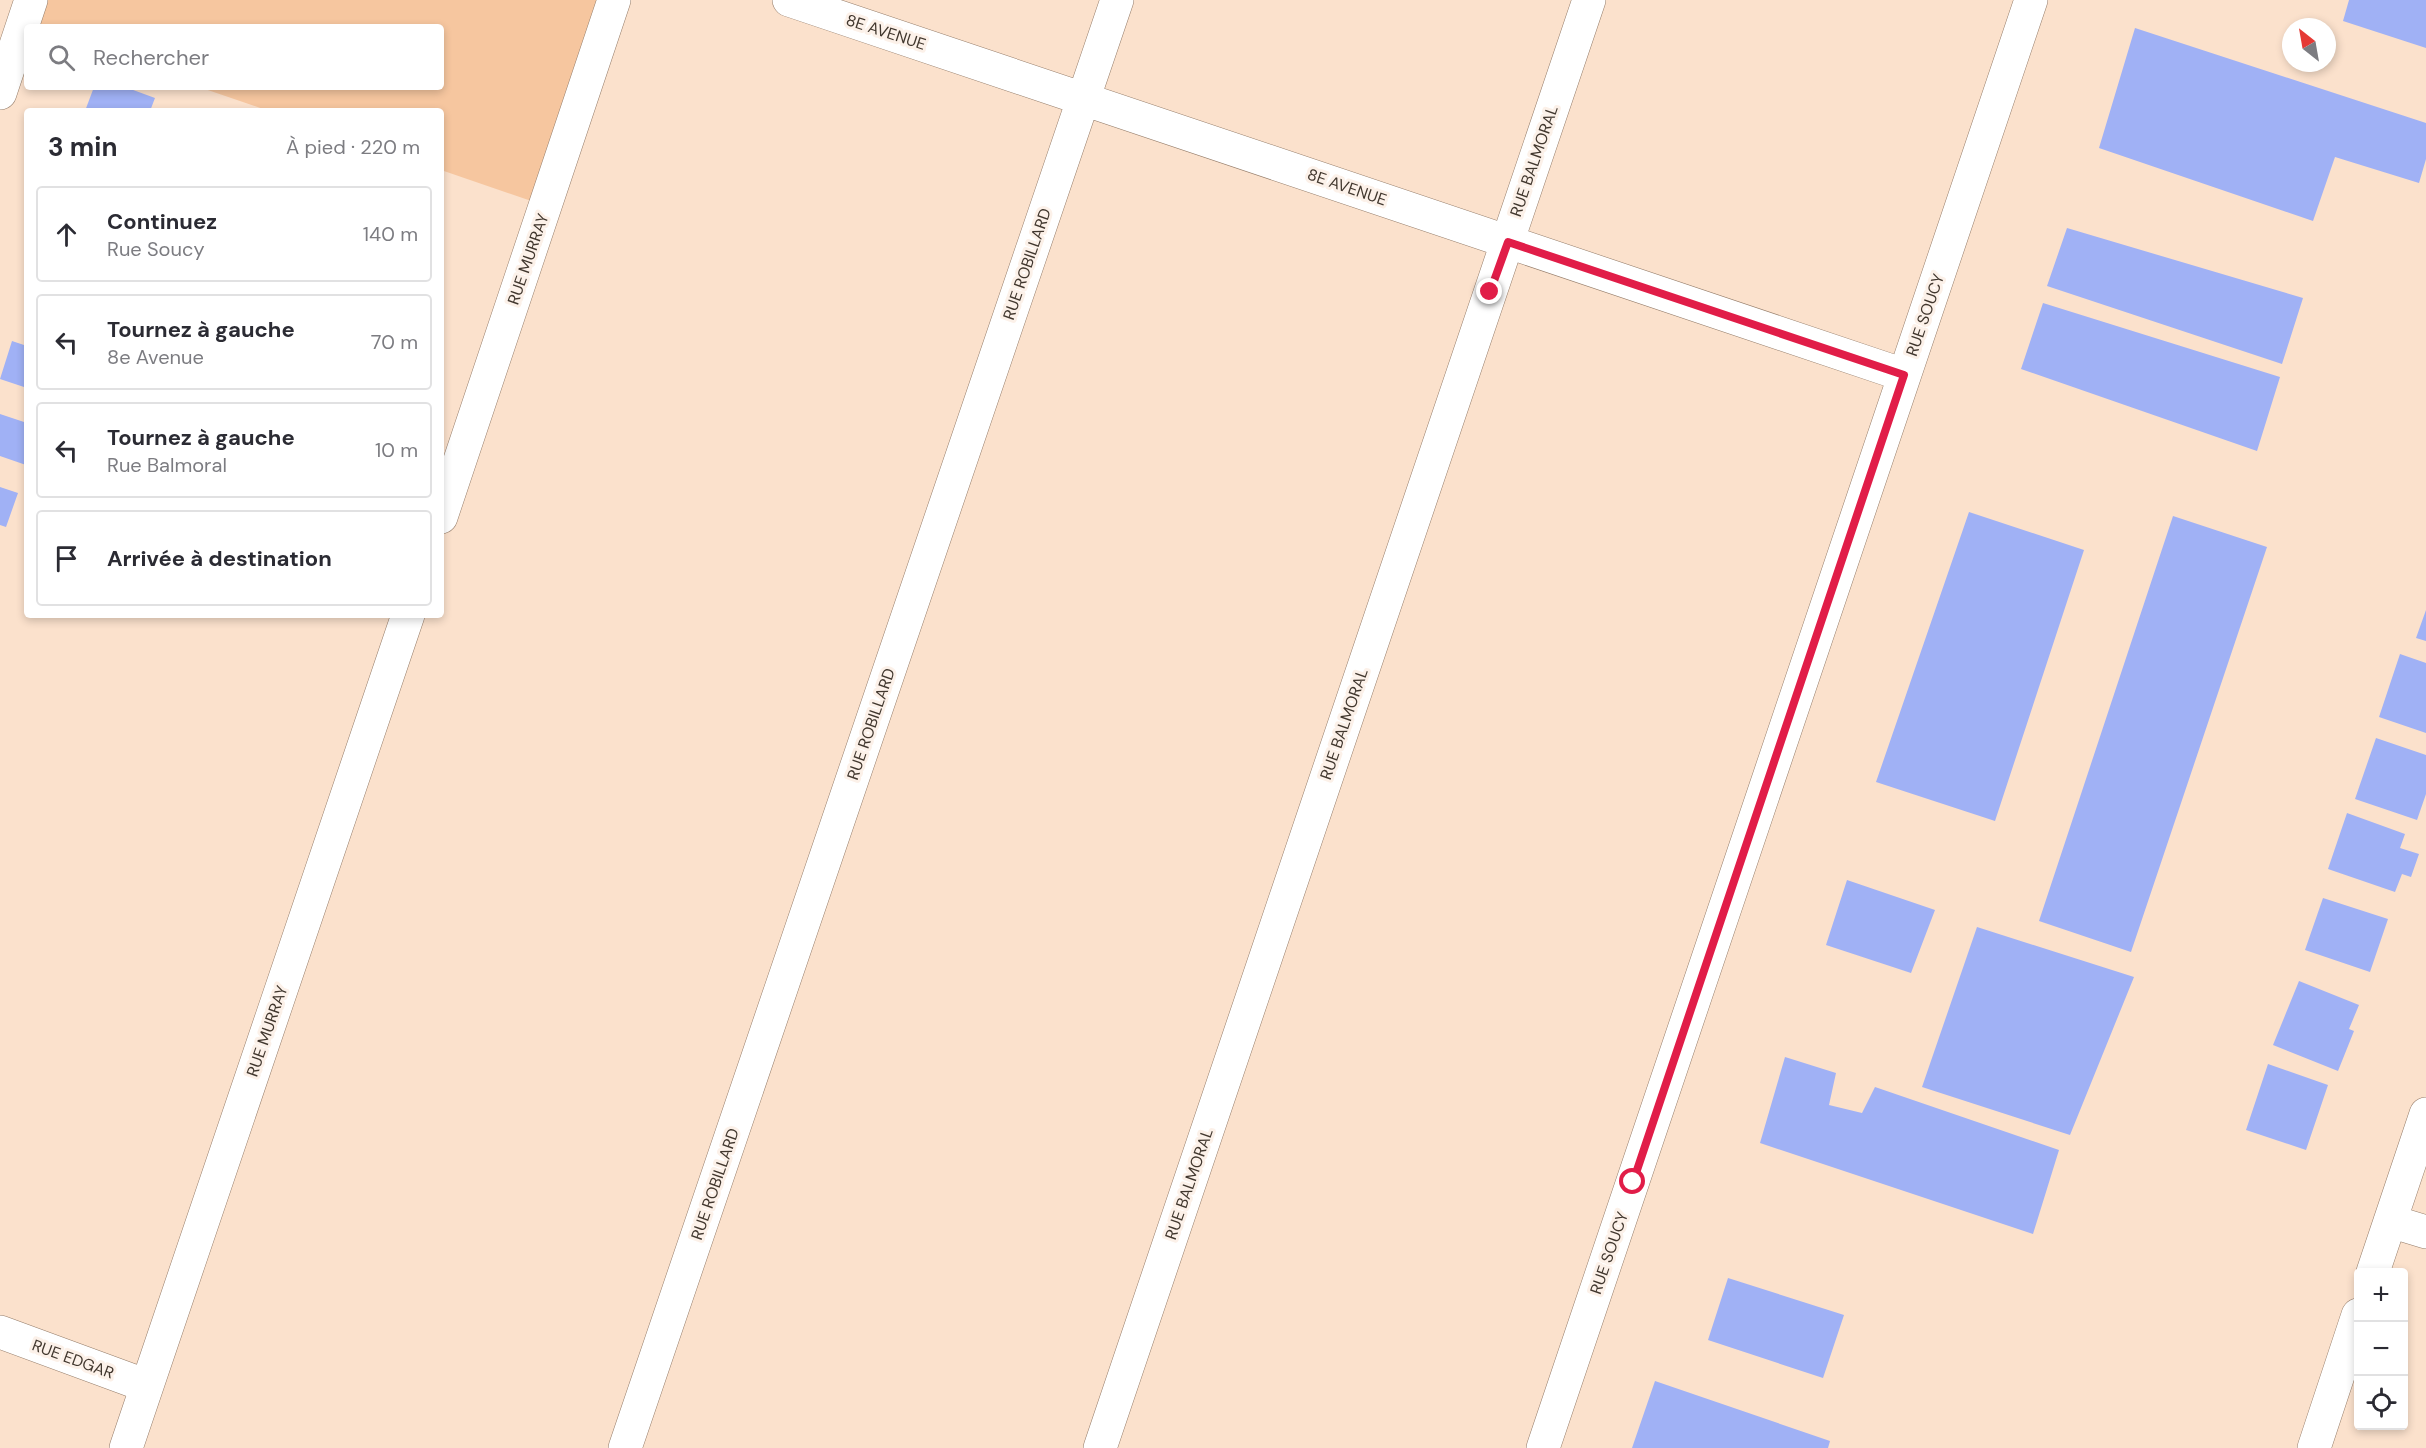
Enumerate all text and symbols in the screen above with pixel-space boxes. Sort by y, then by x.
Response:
street label: 8E AVENUE [844,9,928,55]
north arrow [2282,18,2336,72]
search box [24,24,444,90]
icon: search [45,41,78,74]
text: Rechercher [93,43,209,72]
street label: RUE BALMORAL [1505,103,1563,219]
text: 3 min [48,130,117,164]
text: À pied · 220 m [286,134,420,160]
street label: 8E AVENUE [1305,164,1389,210]
street label: RUE ROBILLARD [998,205,1056,323]
text: Continuez [107,207,217,236]
street label: RUE MURRAY [503,211,553,307]
icon: ahead [50,218,83,251]
text: 140 m [363,221,418,247]
text: Rue Soucy [107,236,205,262]
street label: RUE SOUCY [1901,271,1949,359]
route end [1476,278,1502,304]
text: Tournez à gauche [107,315,295,344]
icon: left [50,326,83,359]
text: 70 m [371,329,418,355]
text: 8e Avenue [107,344,204,370]
text: Tournez à gauche [107,423,295,452]
icon: left [50,434,83,467]
text: 10 m [375,437,418,463]
text: Rue Balmoral [107,452,227,478]
icon: arrive [50,542,83,575]
text: Arrivée à destination [107,544,332,573]
street label: RUE ROBILLARD [842,665,900,783]
street label: RUE BALMORAL [1315,666,1373,782]
street label: RUE MURRAY [242,983,292,1079]
street label: RUE ROBILLARD [686,1125,744,1243]
street label: RUE BALMORAL [1160,1126,1218,1242]
route start [1619,1168,1645,1194]
street label: RUE SOUCY [1585,1209,1633,1297]
map controls [2354,1268,2408,1430]
button: + [2354,1268,2408,1322]
button: − [2354,1322,2408,1376]
street label: RUE EDGAR [29,1334,117,1384]
button: locate [2354,1376,2408,1430]

